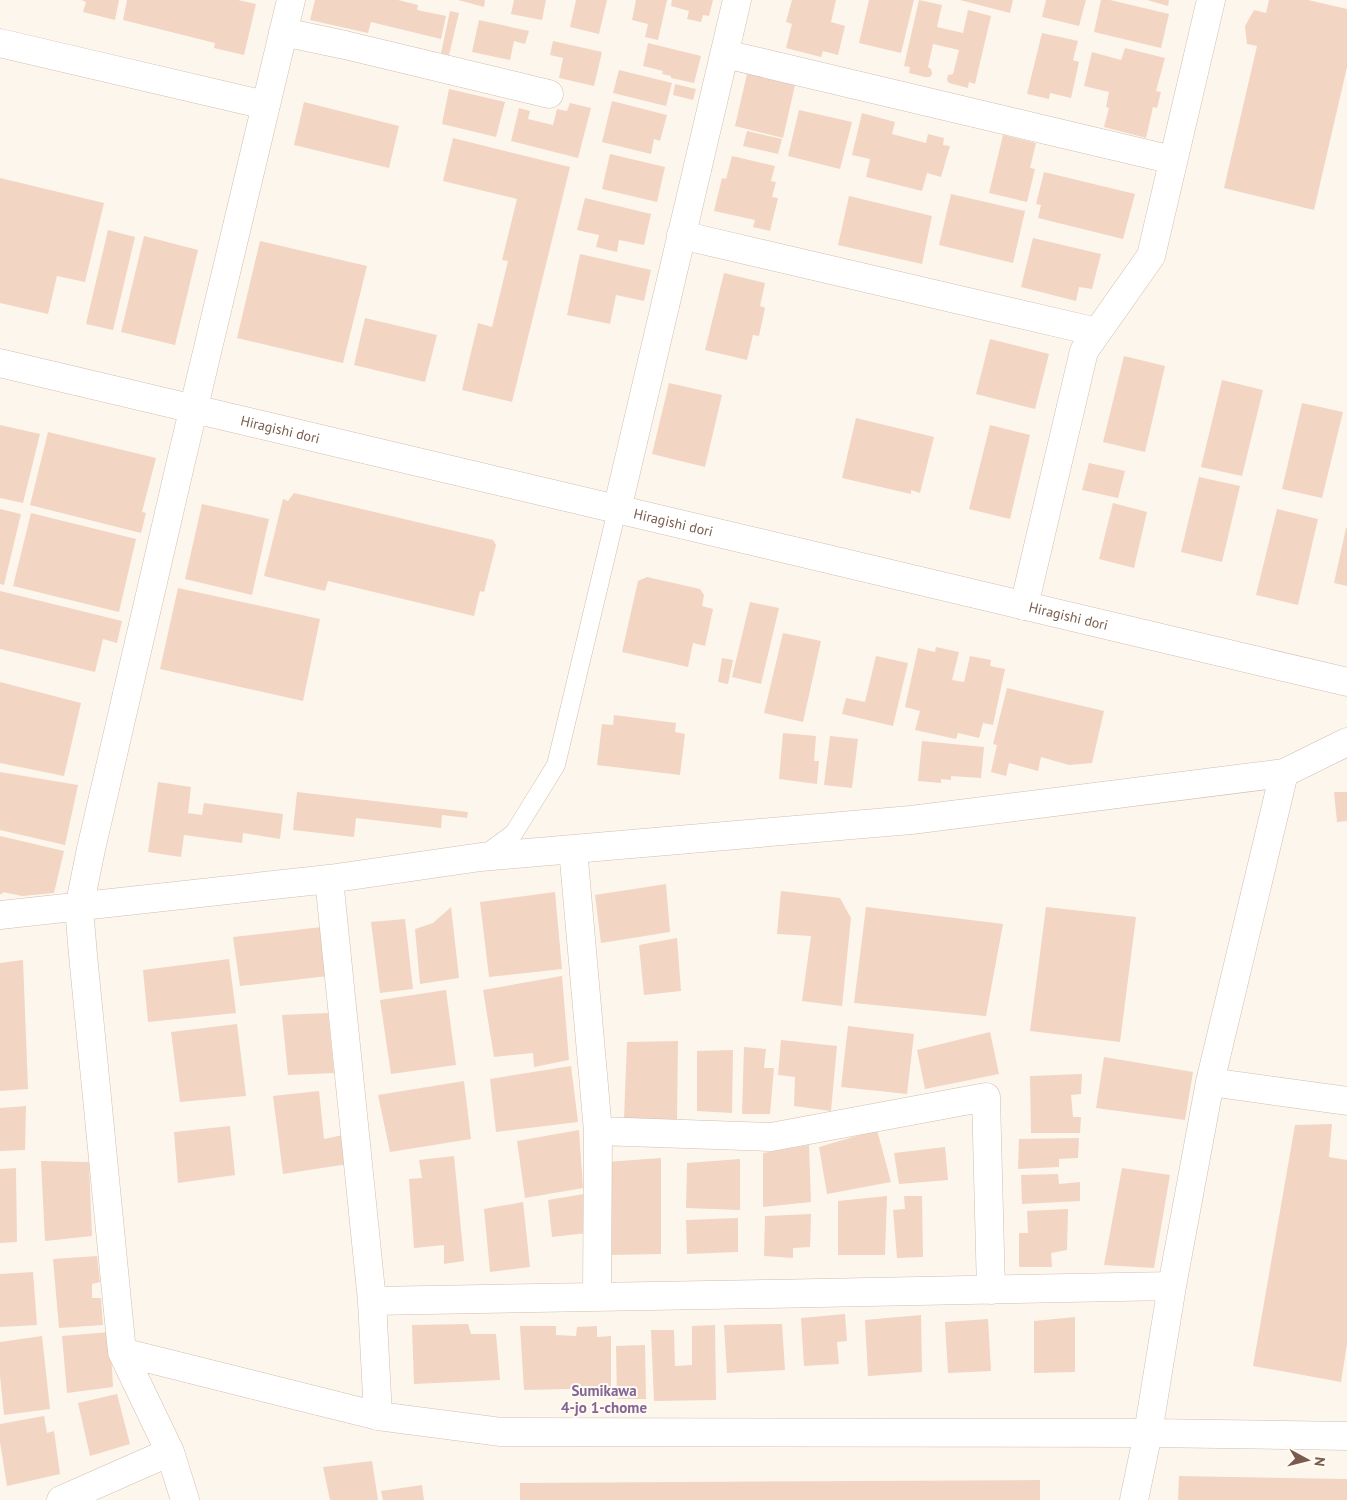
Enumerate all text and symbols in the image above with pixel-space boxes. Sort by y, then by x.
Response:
street label: Hiragishi dori [239,411,322,447]
street label: Hiragishi dori [632,504,715,541]
street label: Hiragishi dori [1027,598,1110,634]
district label: Sumikawa 4-jo 1-chome [561,1381,647,1417]
north arrow [1282,1435,1332,1485]
text: N [1310,1456,1329,1467]

